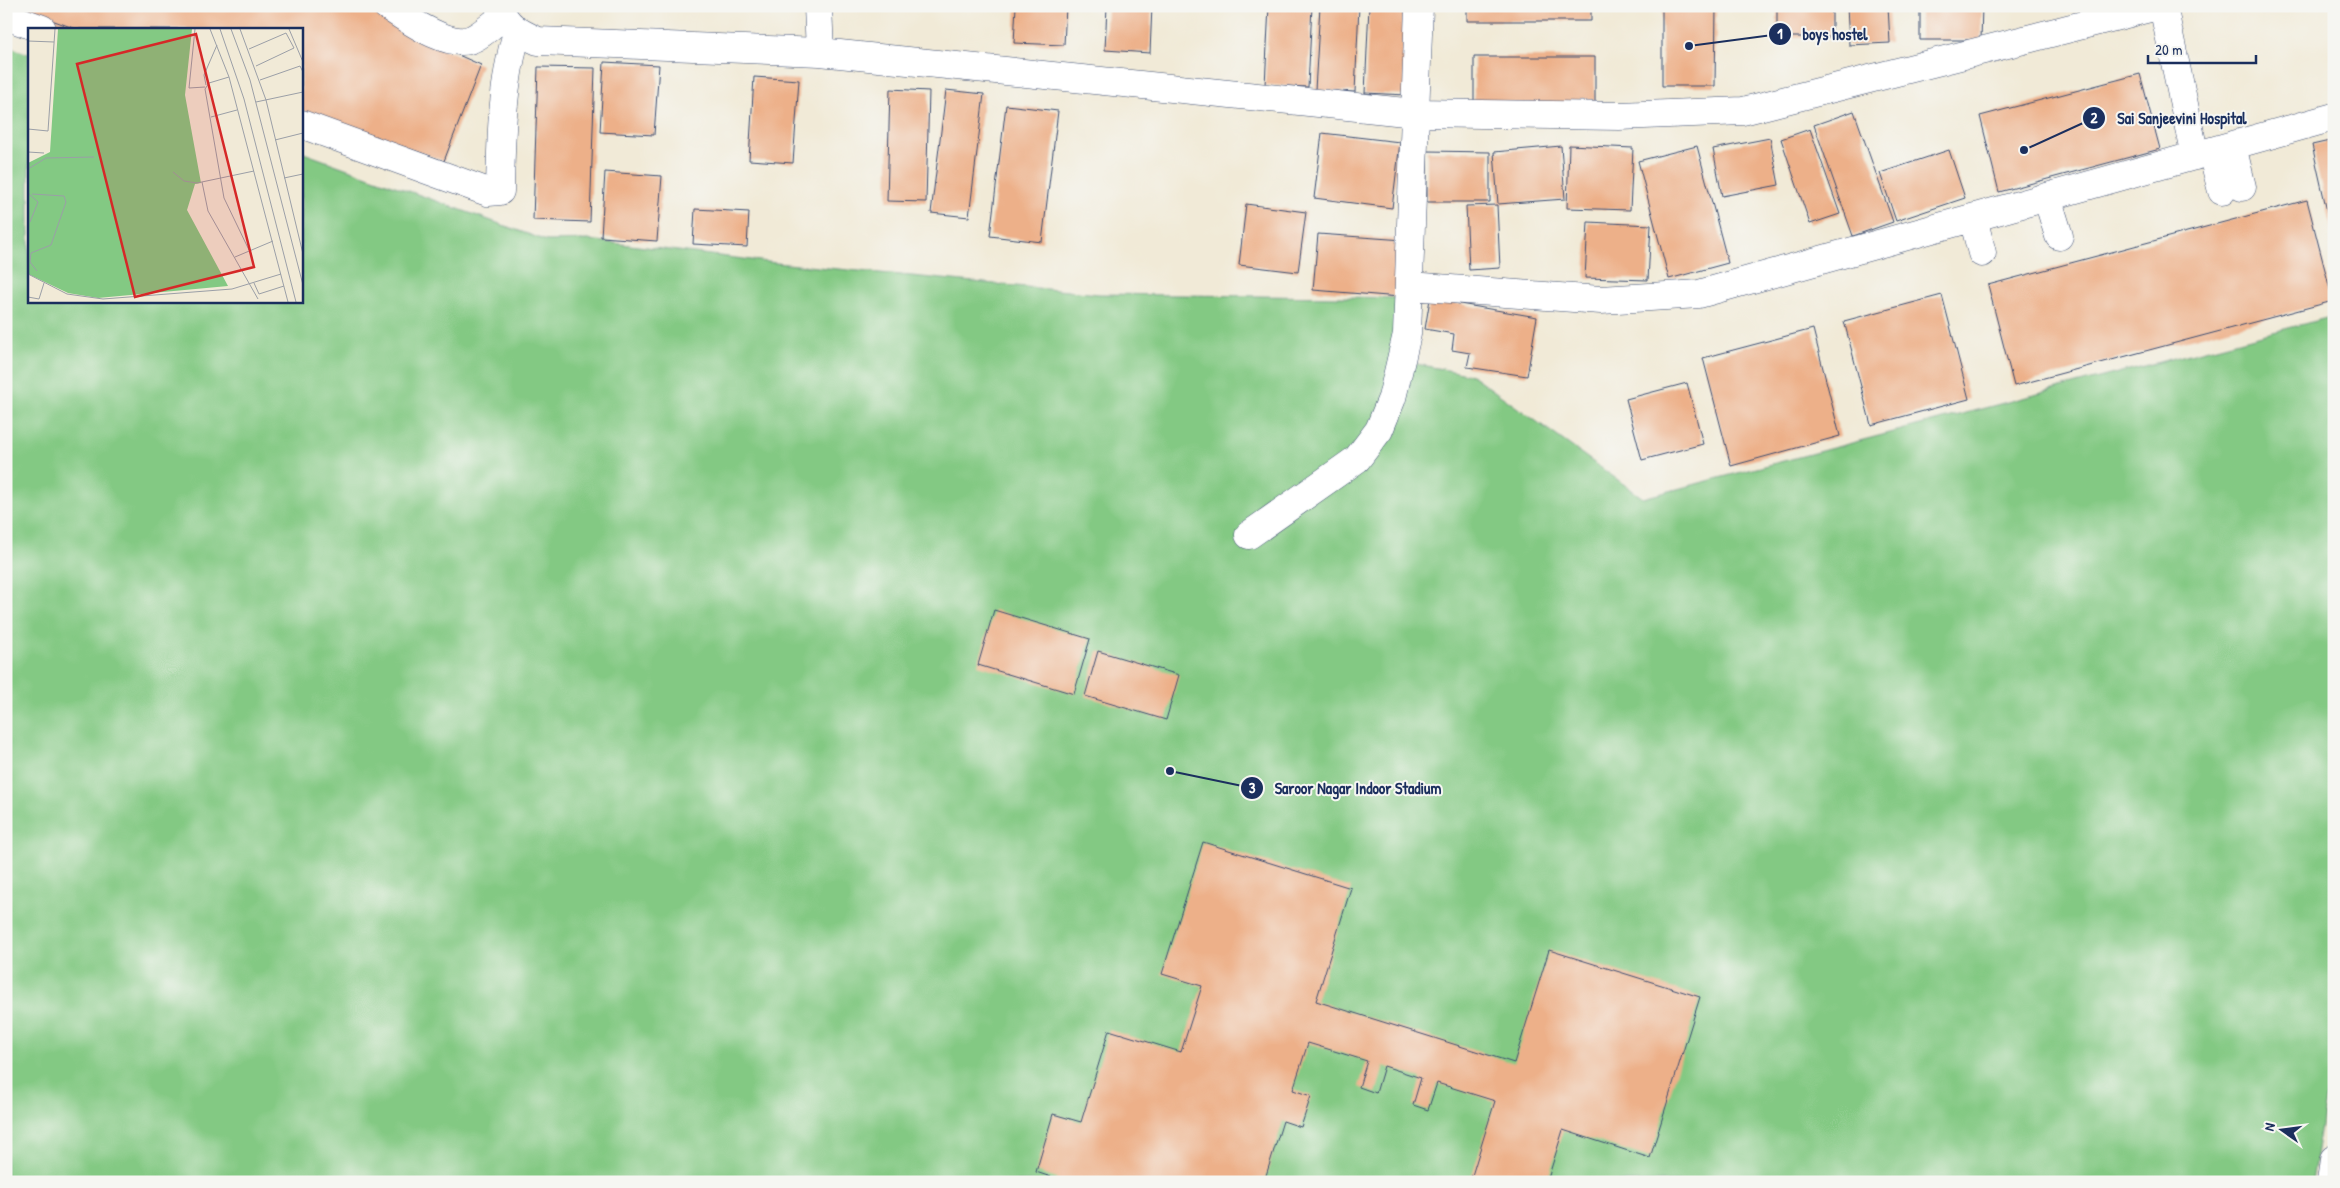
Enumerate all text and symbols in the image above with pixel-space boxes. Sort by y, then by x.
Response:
callout: boys hostel [1767,19,1878,50]
text: 1 [1777,23,1783,44]
text: boys hostel [1802,23,1868,46]
inset map [28,28,302,302]
scale bar [2148,32,2255,64]
text: 20 m [2155,39,2182,60]
callout: Sai Sanjeevini Hospital [2082,103,2256,134]
text: 2 [2090,107,2098,128]
text: Sai Sanjeevini Hospital [2117,107,2247,130]
callout: Saroor Nagar Indoor Stadium [1240,773,1452,804]
text: 3 [1249,777,1256,798]
text: Saroor Nagar Indoor Stadium [1275,777,1441,800]
north arrow [2258,1106,2308,1156]
text: N [2259,1120,2279,1133]

